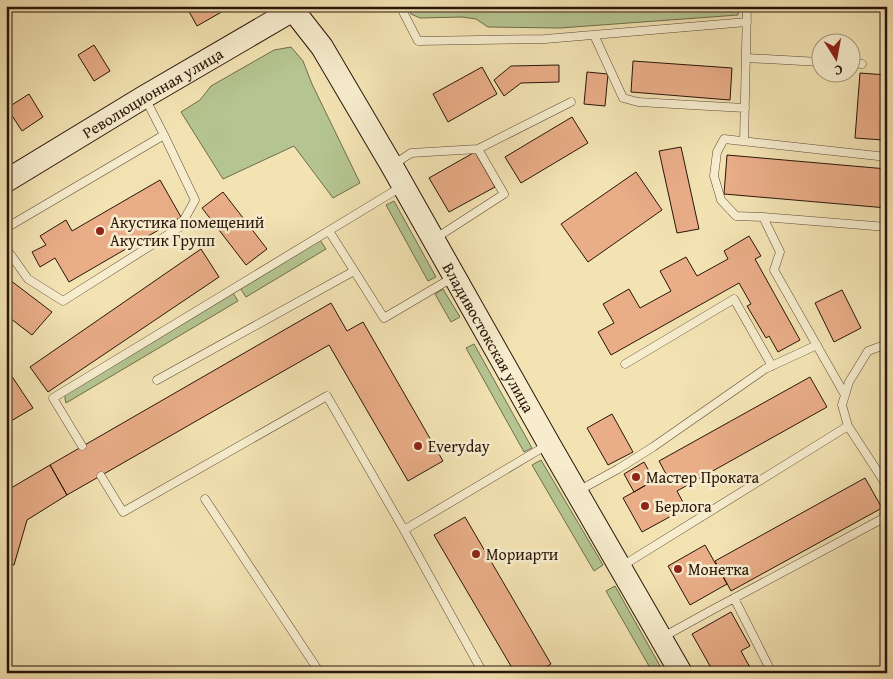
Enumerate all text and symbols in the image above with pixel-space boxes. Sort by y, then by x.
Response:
north arrow [810,32,860,82]
street label: Революционная улица [77,41,228,144]
text: С [833,60,844,81]
place label: Акустика помещений Акустик Групп [110,210,265,252]
marker: Акустика помещений Акустик Групп [94,225,106,237]
street label: Владивостокская улица [437,258,541,417]
place label: Everyday [428,434,490,458]
marker: Everyday [412,440,424,452]
place label: Мастер Проката [646,465,759,489]
marker: Мастер Проката [630,471,642,483]
place label: Берлога [655,494,712,518]
marker: Берлога [639,500,651,512]
place label: Мориарти [486,542,559,566]
marker: Мориарти [470,548,482,560]
place label: Монетка [688,557,750,581]
marker: Монетка [672,563,684,575]

